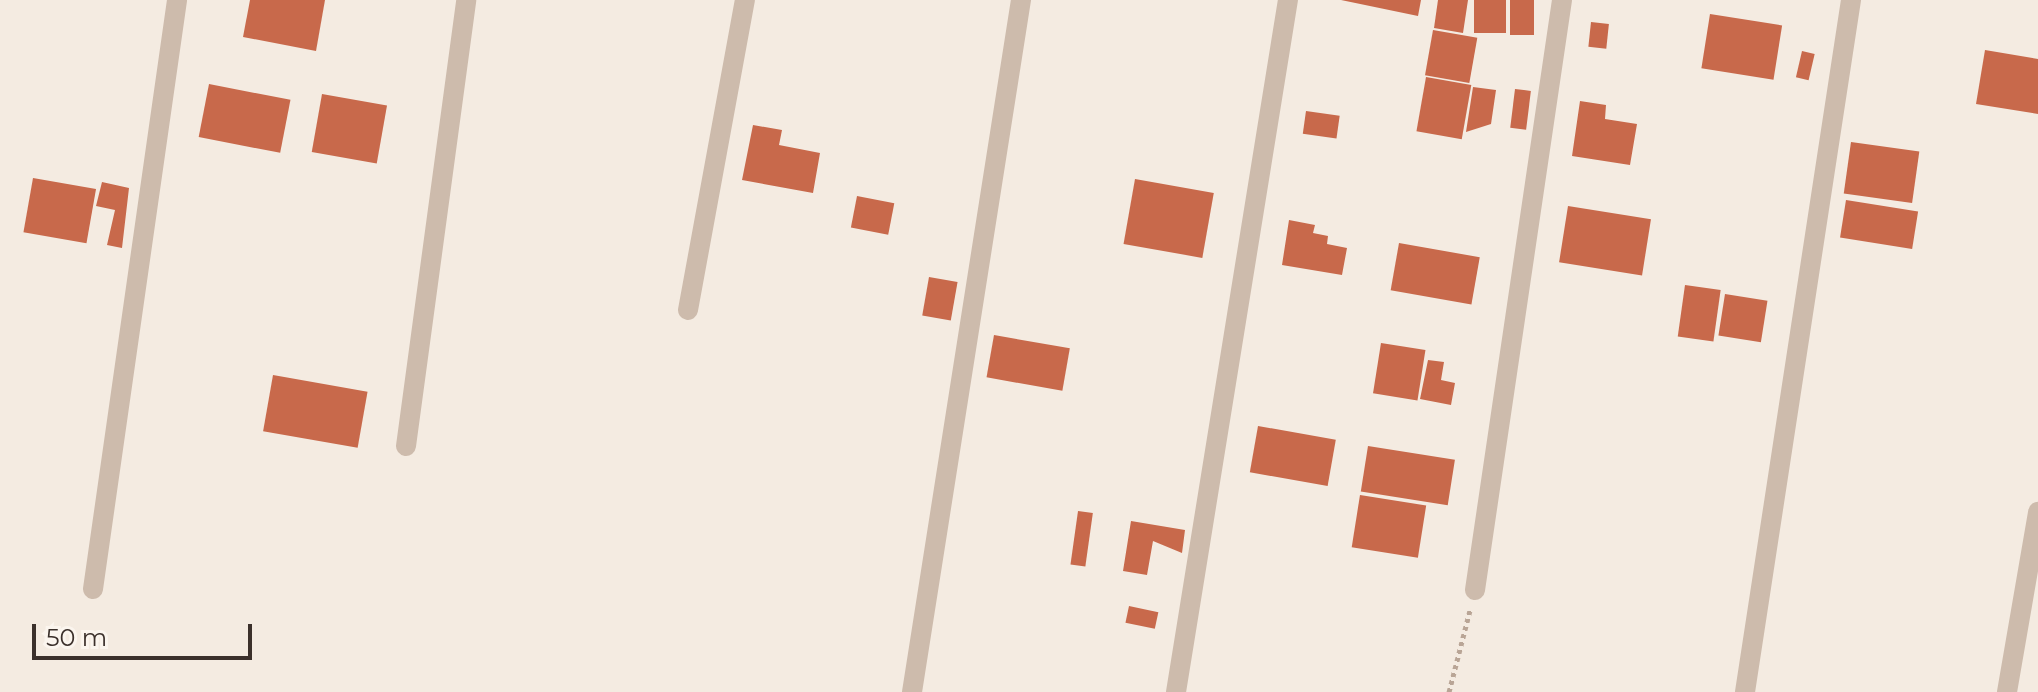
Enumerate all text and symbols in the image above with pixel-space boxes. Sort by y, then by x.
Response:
scale bar [36,608,256,658]
text: 50 m [46,623,107,652]

